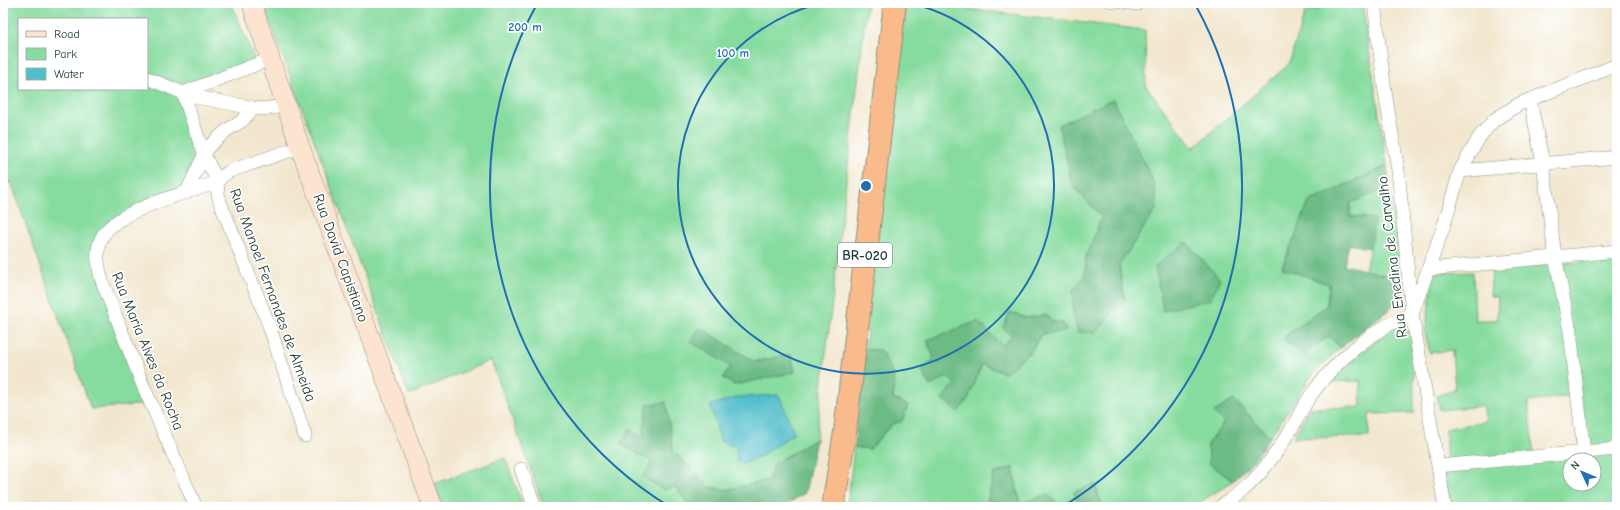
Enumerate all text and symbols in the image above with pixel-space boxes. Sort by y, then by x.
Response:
legend [18,18,148,90]
text: 200 m [508,20,542,34]
text: Road [54,27,80,41]
text: 100 m [717,46,749,60]
text: Park [54,47,77,61]
text: Water [54,67,84,81]
street label: Rua Enedina de Carvalho [1373,175,1411,339]
centre of rings [859,179,873,193]
street label: Rua Manoel Fernandes de Almeida [226,186,320,404]
street label: Rua David Capistiano [309,191,373,325]
road number: BR-020 [838,243,892,267]
street label: Rua Maria Alves da Rocha [108,269,188,433]
north arrow [1562,452,1602,492]
text: N [1568,458,1582,473]

